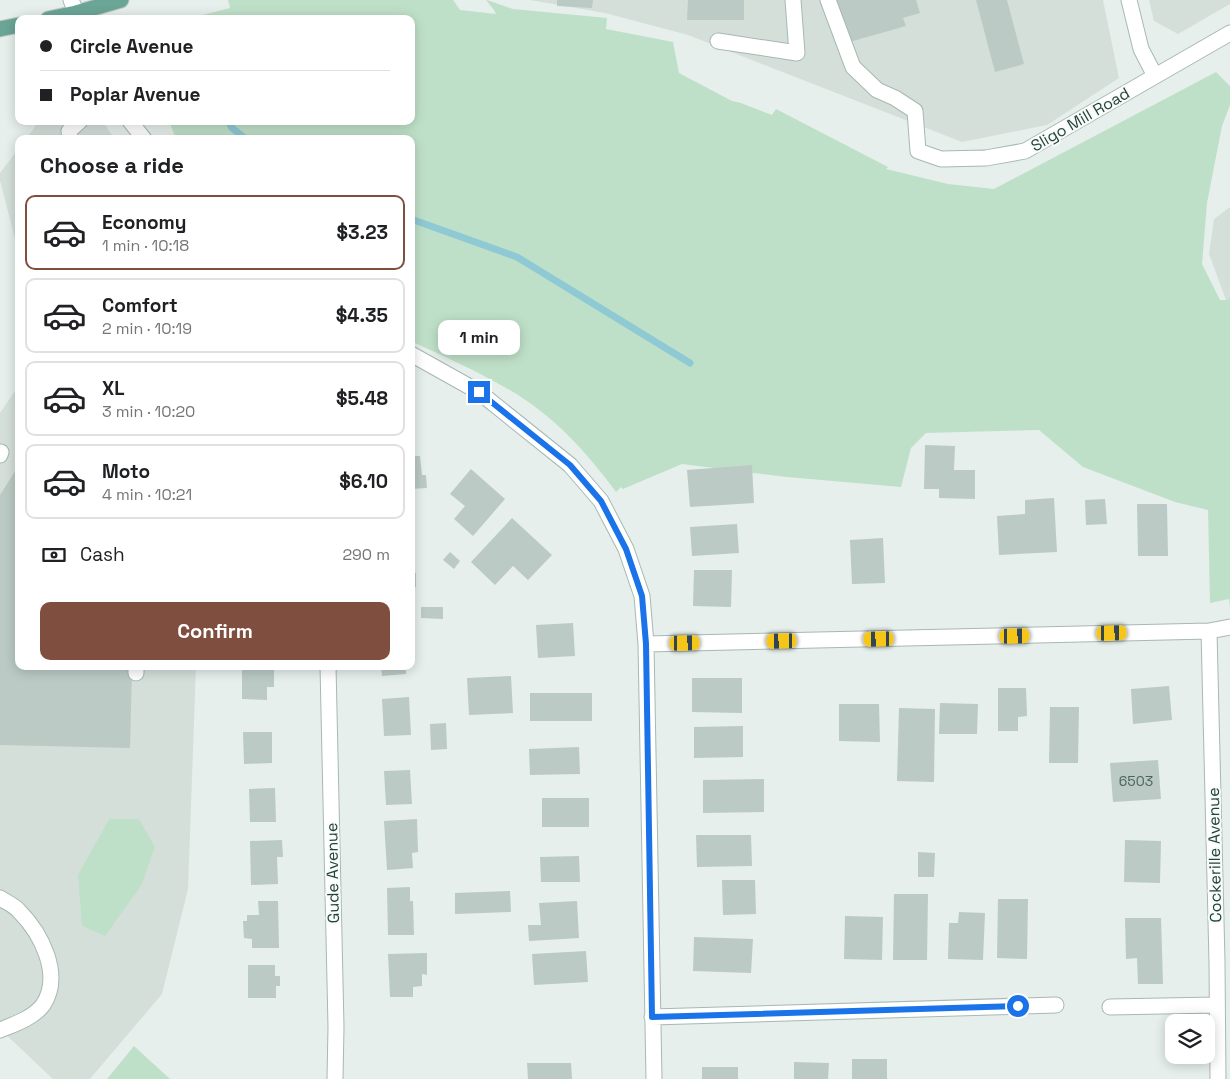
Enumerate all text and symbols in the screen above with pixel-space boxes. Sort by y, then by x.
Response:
text: Circle Avenue [70,34,193,59]
text: Poplar Avenue [70,82,200,107]
street label: Sligo Mill Road [1027,83,1134,156]
text: Choose a ride [40,151,184,179]
icon: car [42,210,87,255]
text: Economy [102,210,186,235]
text: $3.23 [336,220,388,245]
text: 1 min · 10:18 [102,235,189,256]
icon: car [42,293,87,338]
text: Comfort [102,293,178,318]
text: $4.35 [336,303,388,328]
text: 2 min · 10:19 [102,318,192,339]
callout: 1 min [438,320,520,354]
text: 1 min [459,327,499,348]
icon: car [42,376,87,421]
text: XL [102,376,125,401]
route end [468,381,490,403]
text: $5.48 [336,386,388,411]
text: 3 min · 10:20 [102,401,195,422]
icon: car [42,459,87,504]
text: Moto [102,459,150,484]
text: $6.10 [339,469,388,494]
text: 4 min · 10:21 [102,484,192,505]
icon: cash [40,541,68,569]
text: Cash [80,542,125,567]
text: 290 m [342,544,390,565]
button: Confirm [40,602,390,660]
car [1096,625,1127,641]
car [999,628,1030,644]
car [863,631,894,647]
car [766,633,797,649]
car [669,635,700,651]
house number: 6503 [1119,772,1153,790]
street label: Cockerille Avenue [1203,787,1226,923]
street label: Gude Avenue [321,823,344,923]
route start [1007,995,1029,1017]
map controls [1165,1014,1215,1064]
button: layers [1165,1014,1215,1064]

